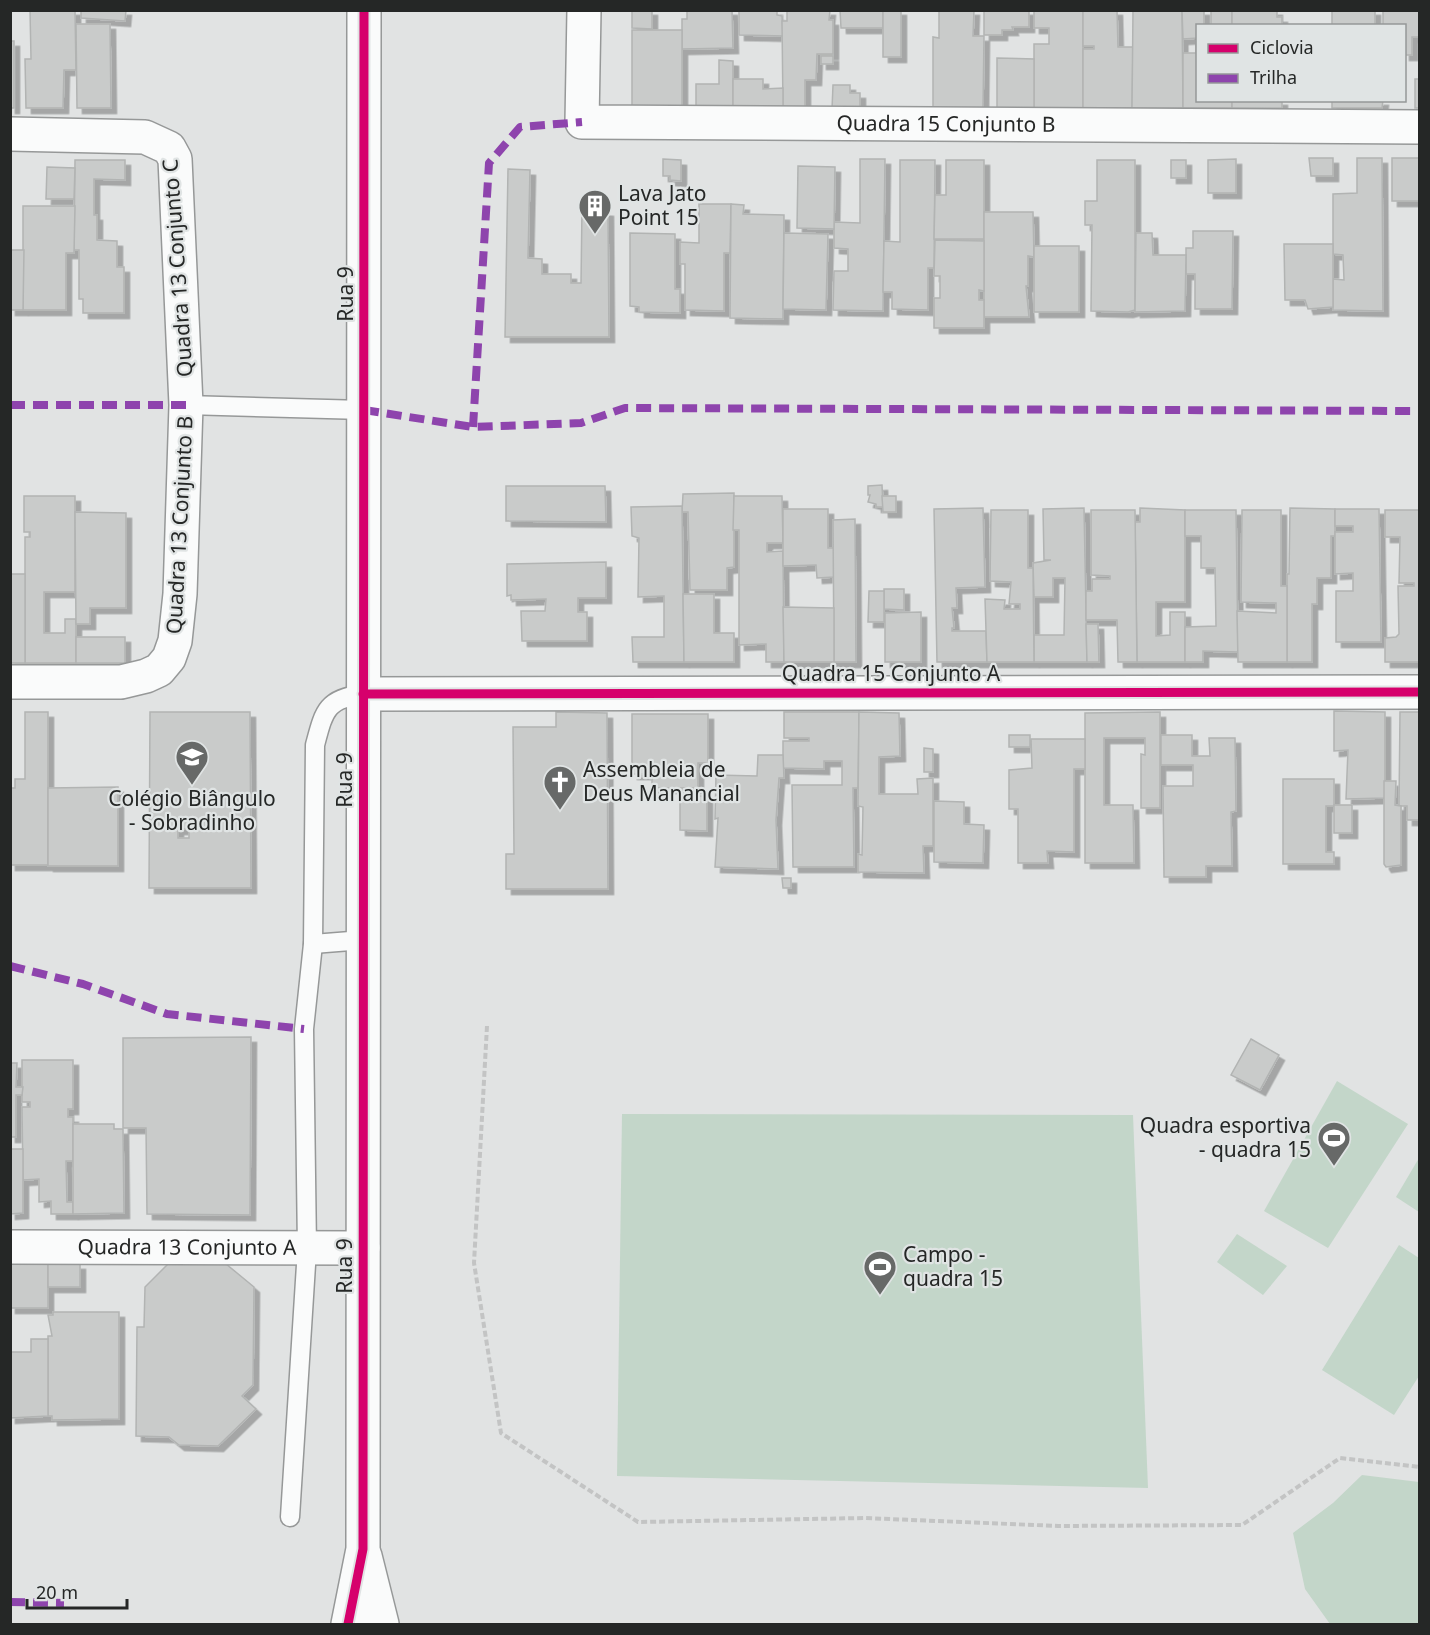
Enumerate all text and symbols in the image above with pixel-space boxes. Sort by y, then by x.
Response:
legend [1196,24,1406,102]
text: Ciclovia [1250,35,1314,59]
text: Trilha [1250,65,1297,89]
street label: Quadra 15 Conjunto B [836,109,1056,138]
street label: Quadra 13 Conjunto C [155,158,199,378]
place label: Lava Jato Point 15 [618,179,707,231]
building icon: Lava Jato Point 15 [577,188,613,235]
street label: Rua 9 [331,266,359,322]
street label: Quadra 13 Conjunto B [159,415,199,635]
street label: Quadra 15 Conjunto A [782,659,1001,687]
school or university icon: Colégio Biângulo - Sobradinho [174,739,210,786]
street label: Rua 9 [330,752,358,808]
place label: Assembleia de Deus Manancial [583,755,740,807]
church icon: Assembleia de Deus Manancial [542,764,578,811]
place label: Colégio Biângulo - Sobradinho [108,784,276,836]
place label: Quadra esportiva - quadra 15 [1140,1111,1311,1163]
sports icon: Quadra esportiva - quadra 15 [1316,1120,1352,1167]
street label: Quadra 13 Conjunto A [78,1232,297,1261]
street label: Rua 9 [330,1238,358,1294]
place label: Campo - quadra 15 [903,1240,1003,1292]
sports icon: Campo - quadra 15 [862,1249,898,1296]
scale bar [27,1572,128,1610]
text: 20 m [36,1580,78,1604]

